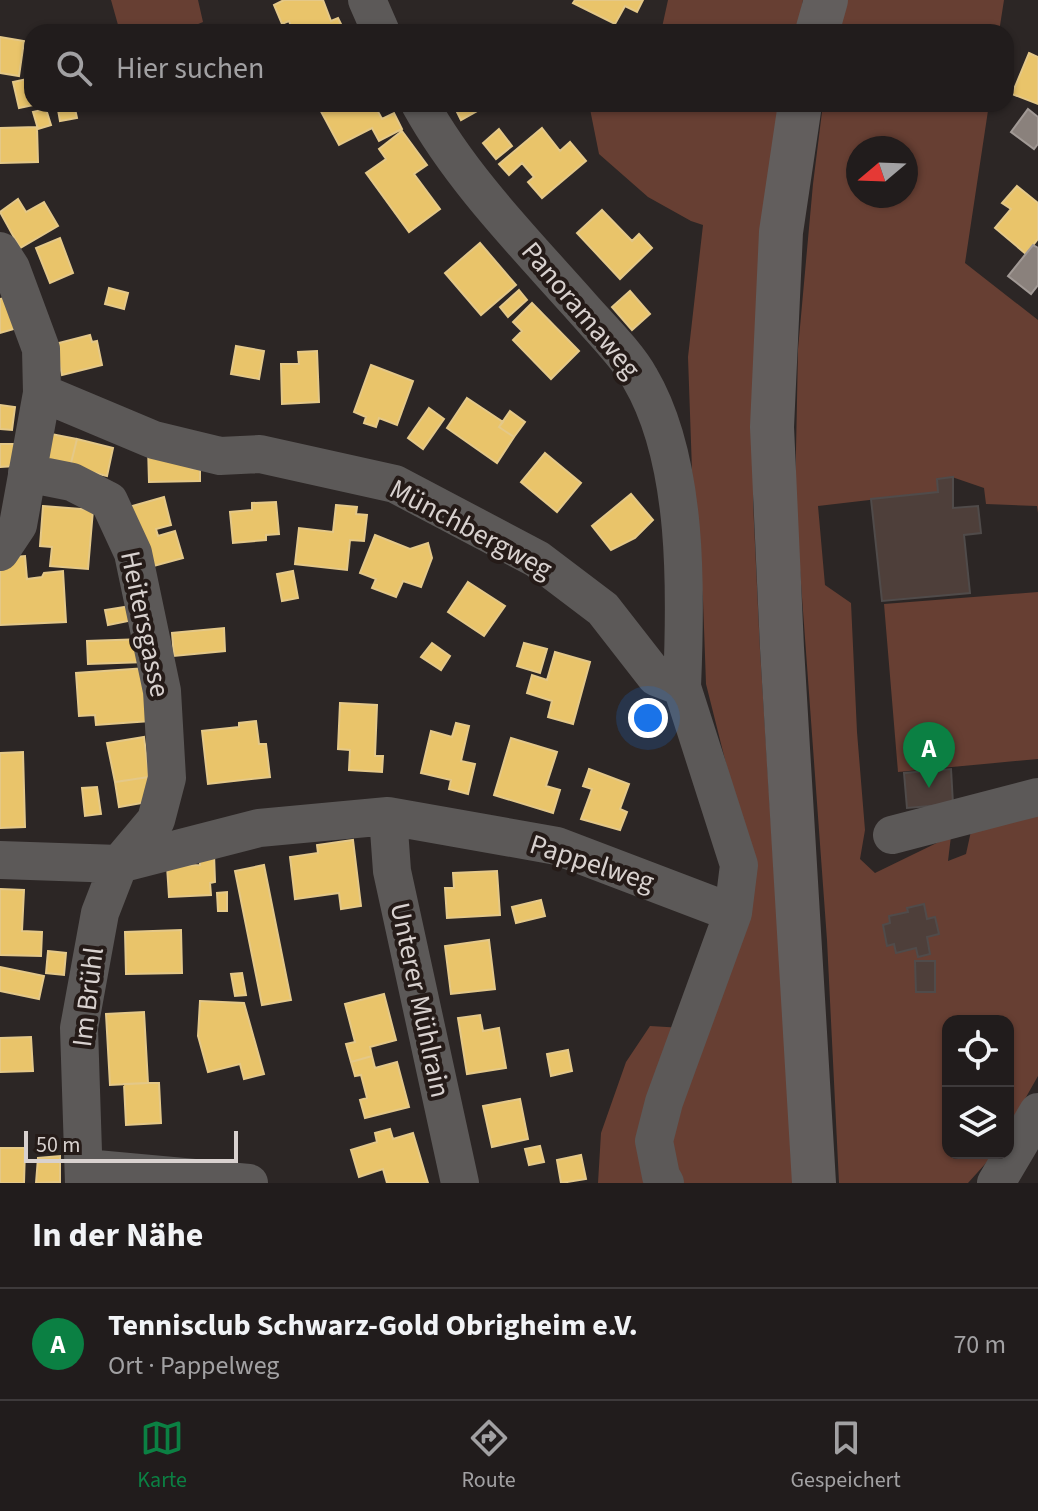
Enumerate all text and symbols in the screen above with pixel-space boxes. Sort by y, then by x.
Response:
search box [24,24,1014,112]
icon: search [52,46,96,90]
text: Hier suchen [116,47,264,90]
north arrow [846,136,918,208]
street label: Panoramaweg [512,233,650,387]
street label: Münchbergweg [382,469,560,589]
street label: Heitersgasse [110,547,180,701]
your location [628,698,668,738]
pin: A [903,722,955,788]
street label: Pappelweg [525,824,659,902]
street label: Unterer Mühlrain [380,899,460,1101]
street label: Im Brühl [62,945,114,1049]
map controls [942,1015,1014,1159]
button: locate [942,1015,1014,1087]
button: layers [942,1087,1014,1159]
scale bar [24,1127,238,1163]
text: 50 m [36,1129,81,1161]
text: In der Nähe [32,1211,203,1260]
text: Tennisclub Schwarz-Gold Obrigheim e.V. [108,1304,638,1347]
text: A [51,1326,65,1363]
text: 70 m [953,1326,1006,1363]
text: Ort · Pappelweg [108,1347,279,1384]
tab: Karte [137,1416,187,1496]
tab: Route [462,1416,516,1496]
tab: Gespeichert [790,1416,901,1496]

